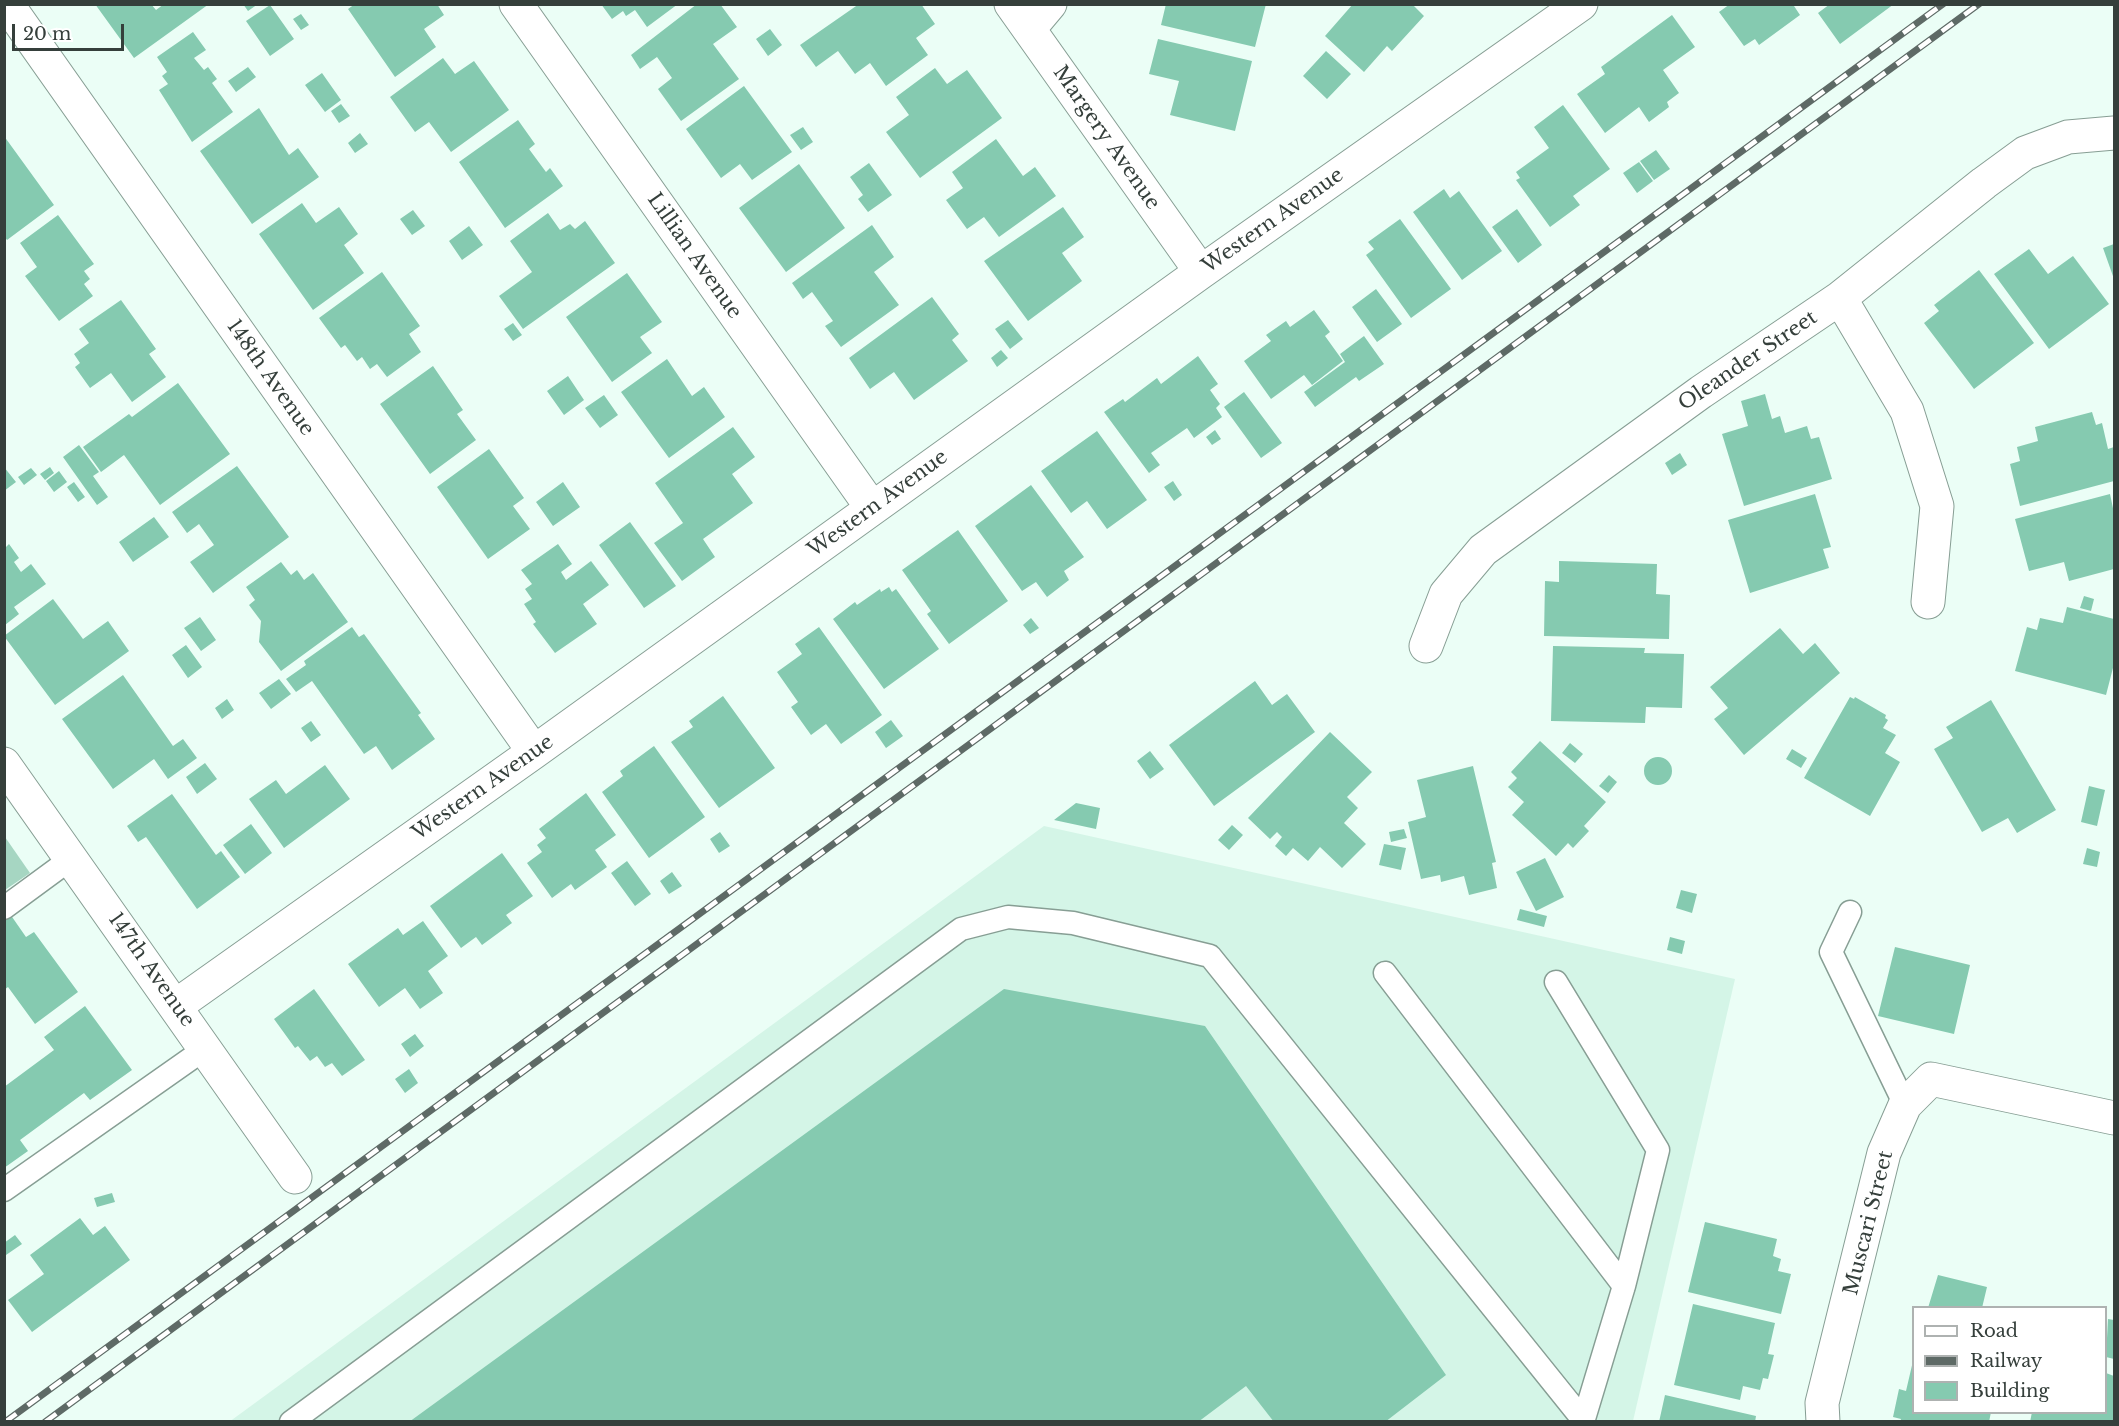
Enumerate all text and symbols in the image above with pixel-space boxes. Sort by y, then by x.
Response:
scale bar [15,12,128,50]
text: 20 m [23,23,71,45]
street label: Margery Avenue [1047,61,1165,215]
street label: Western Avenue [1198,163,1348,279]
street label: Lillian Avenue [642,189,746,323]
street label: Oleander Street [1674,306,1822,416]
street label: 148th Avenue [221,315,319,441]
street label: Western Avenue [803,445,953,563]
street label: Western Avenue [408,730,558,846]
street label: 147th Avenue [103,908,199,1032]
street label: Muscari Street [1839,1148,1899,1298]
legend [1912,1306,2107,1414]
text: Road [1970,1320,2018,1342]
text: Railway [1970,1350,2042,1372]
text: Building [1970,1380,2049,1402]

